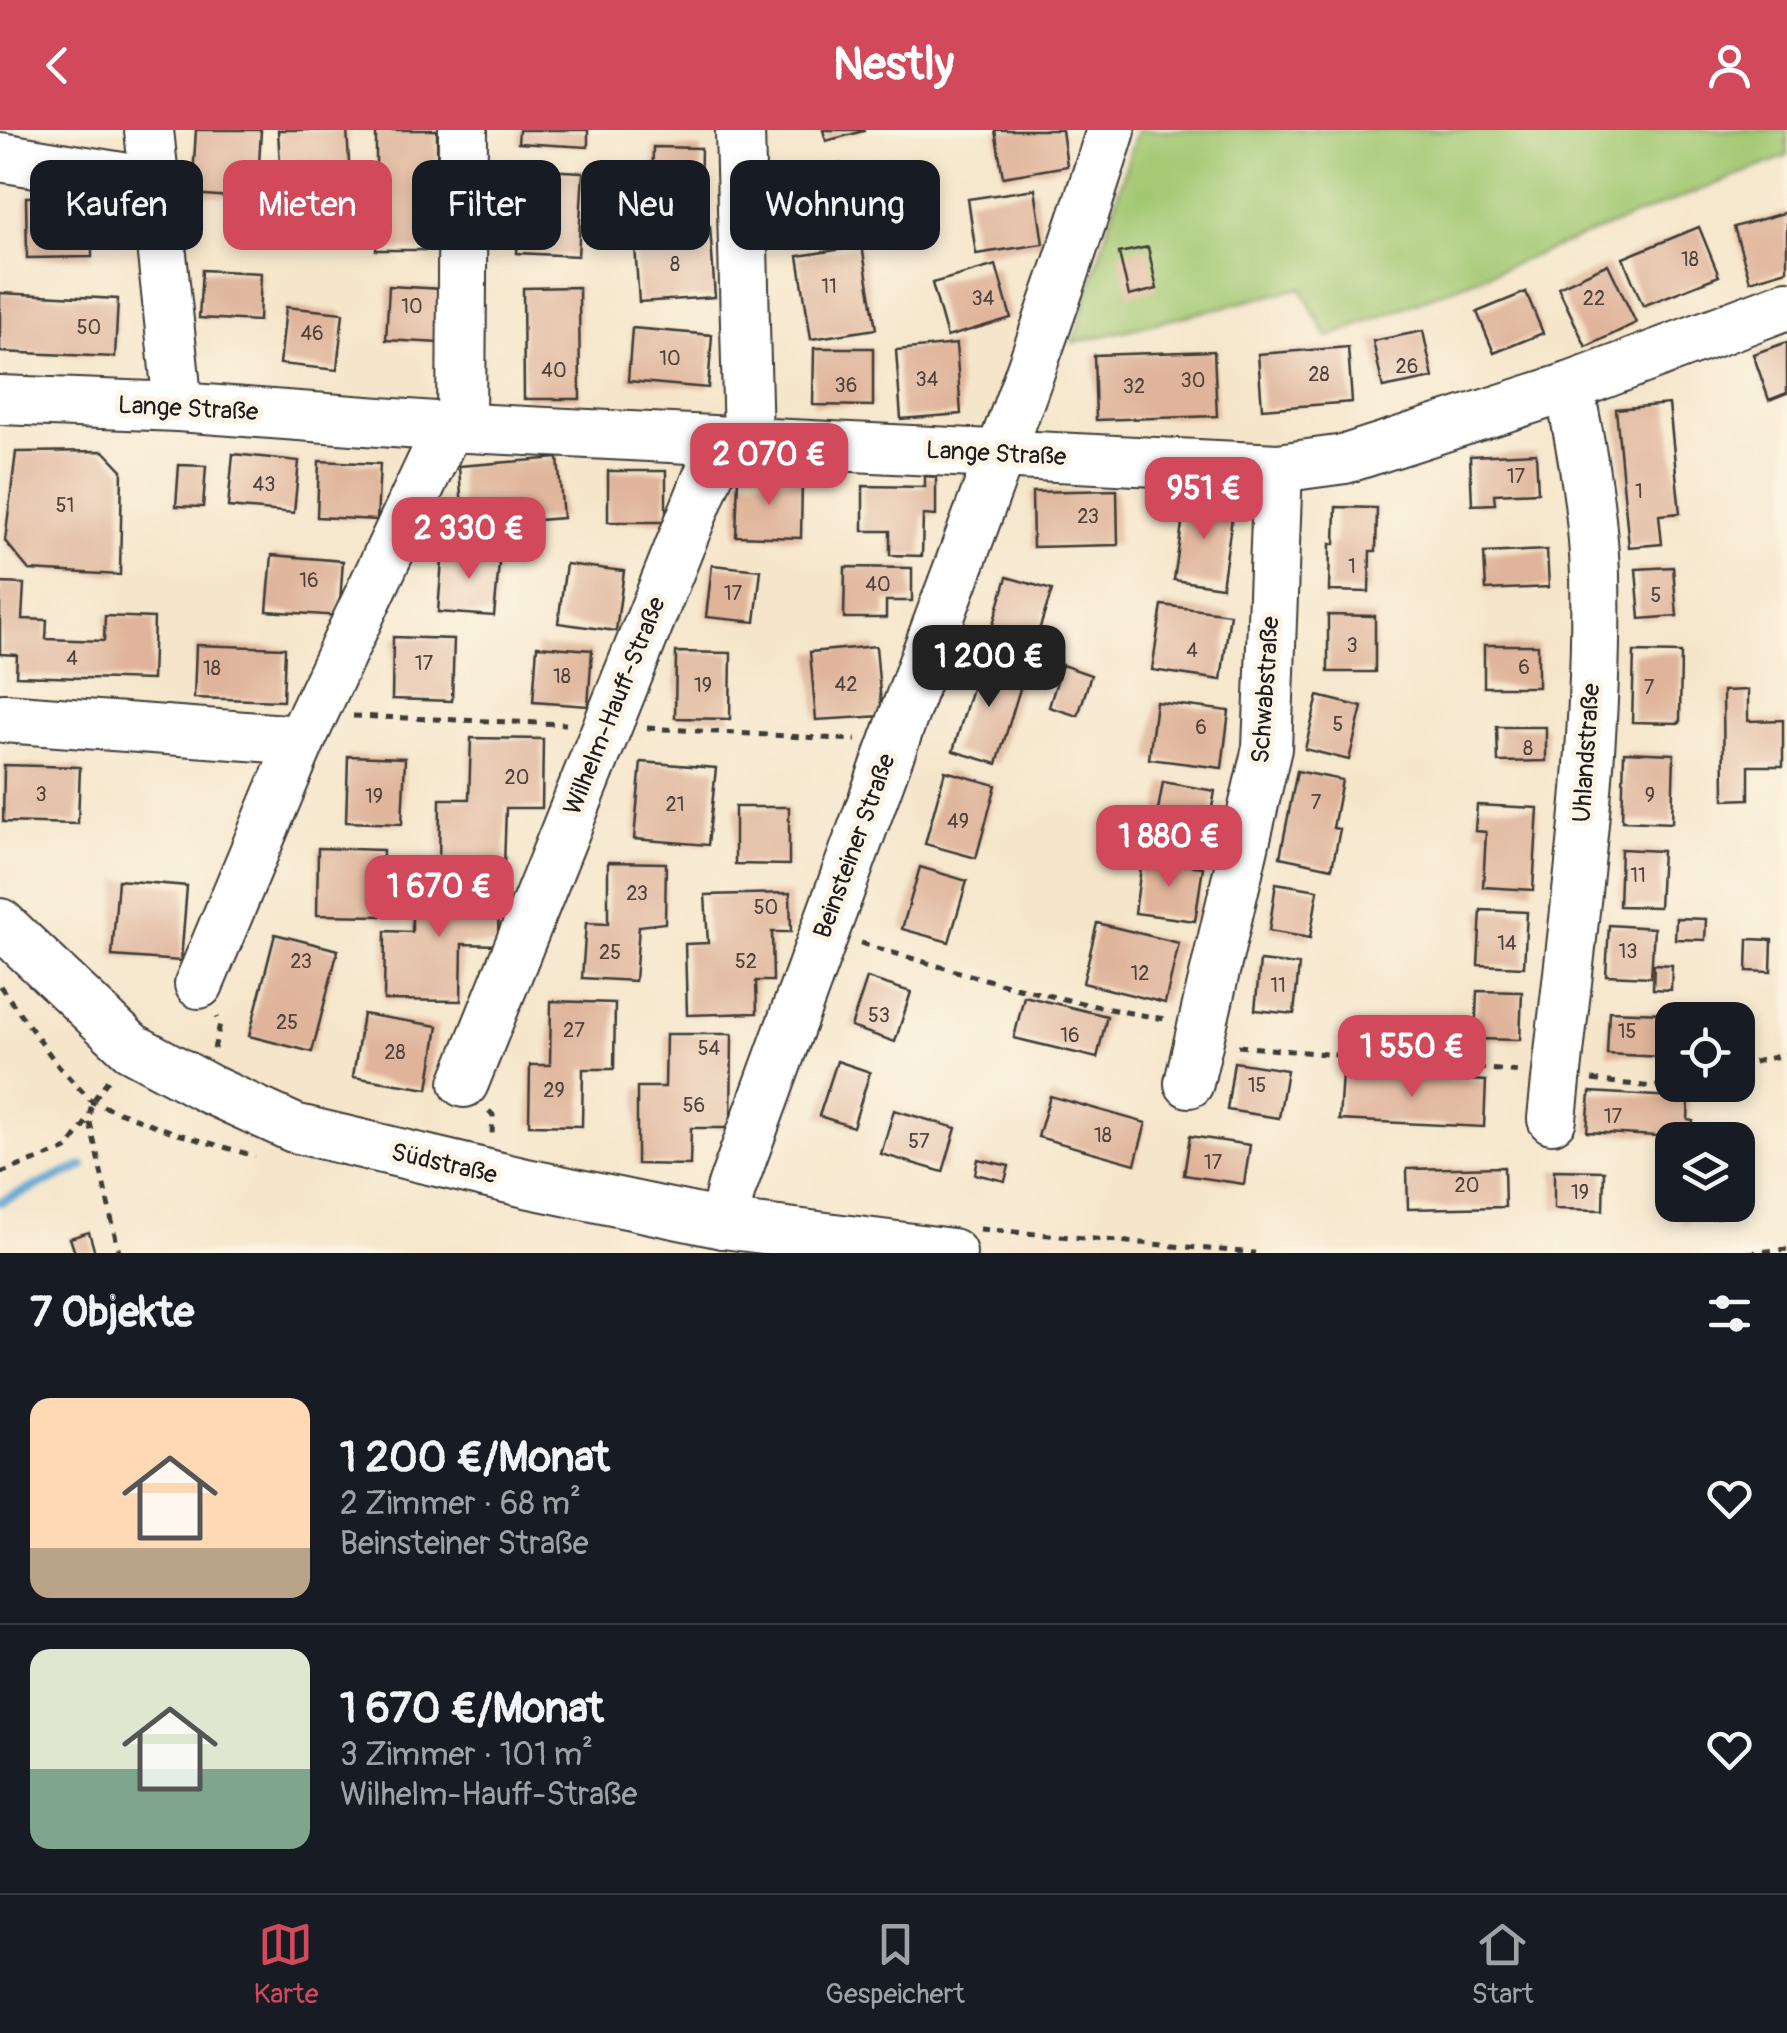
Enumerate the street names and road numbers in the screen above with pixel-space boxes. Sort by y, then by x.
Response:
street label: Lange Straße [117,390,260,428]
street label: Lange Straße [925,435,1068,473]
street label: Wilhelm-Hauff-Straße [557,592,673,819]
street label: Schwabstraße [1245,615,1287,765]
street label: Uhlandstraße [1567,682,1607,824]
street label: Beinsteiner Straße [807,749,903,942]
street label: Südstraße [388,1137,501,1191]

